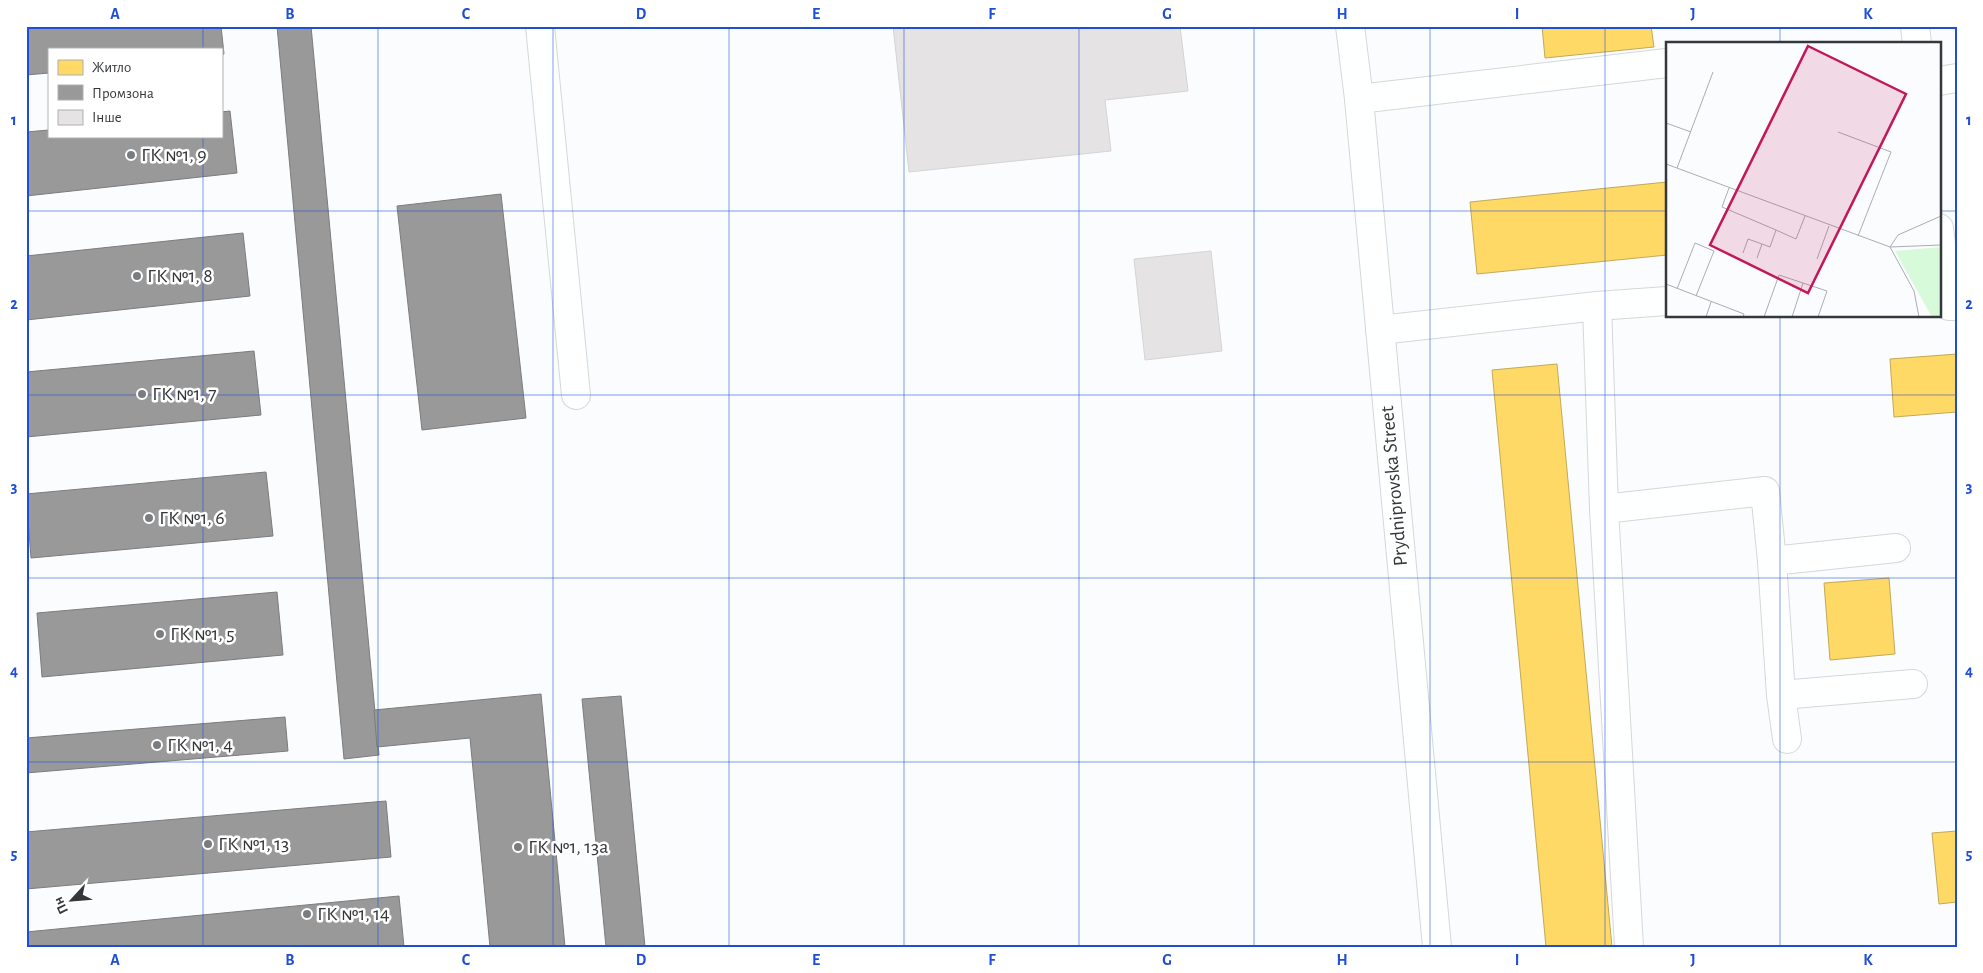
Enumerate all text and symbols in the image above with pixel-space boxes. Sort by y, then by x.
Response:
text: A [110,6,120,22]
text: B [285,6,295,22]
text: C [462,6,471,22]
text: D [636,6,647,22]
text: E [812,6,820,22]
text: F [988,6,996,22]
text: G [1162,6,1172,22]
text: H [1336,6,1348,22]
text: I [1515,6,1519,22]
text: J [1690,6,1696,22]
text: K [1863,6,1873,22]
inset map [1666,42,1940,318]
legend [48,48,222,138]
text: Житло [92,60,131,75]
text: Промзона [92,86,154,101]
text: Інше [92,110,122,125]
text: 1 [11,112,17,128]
text: 1 [1966,112,1972,128]
place label: ГК №1, 9 [141,145,207,165]
marker: ГК №1, 9 [125,149,137,161]
place label: ГК №1, 8 [147,266,213,286]
marker: ГК №1, 8 [131,270,143,282]
text: 2 [10,296,18,312]
text: 2 [1965,296,1973,312]
place label: ГК №1, 7 [152,384,217,404]
marker: ГК №1, 7 [136,388,148,400]
street label: Prydniprovska Street [1377,404,1411,567]
text: 3 [11,479,18,495]
text: 3 [1966,479,1973,495]
place label: ГК №1, 6 [159,508,225,528]
marker: ГК №1, 6 [143,512,155,524]
place label: ГК №1, 5 [170,624,235,644]
marker: ГК №1, 5 [154,628,166,640]
text: 4 [10,663,18,679]
text: 4 [1965,663,1973,679]
place label: ГК №1, 4 [167,735,233,755]
marker: ГК №1, 4 [151,739,163,751]
place label: ГК №1, 13 [218,834,289,854]
place label: ГК №1, 13а [528,837,608,857]
marker: ГК №1, 13 [202,838,214,850]
marker: ГК №1, 13а [512,841,524,853]
text: 5 [11,846,18,862]
text: 5 [1966,846,1973,862]
north arrow [48,876,98,926]
text: Пн [51,895,71,916]
place label: ГК №1, 14 [317,904,390,924]
marker: ГК №1, 14 [301,908,313,920]
text: A [110,952,120,968]
text: B [285,952,295,968]
text: C [462,952,471,968]
text: D [636,952,647,968]
text: E [812,952,820,968]
text: F [988,952,996,968]
text: G [1162,952,1172,968]
text: H [1336,952,1348,968]
text: I [1515,952,1519,968]
text: J [1690,952,1696,968]
text: K [1863,952,1873,968]

